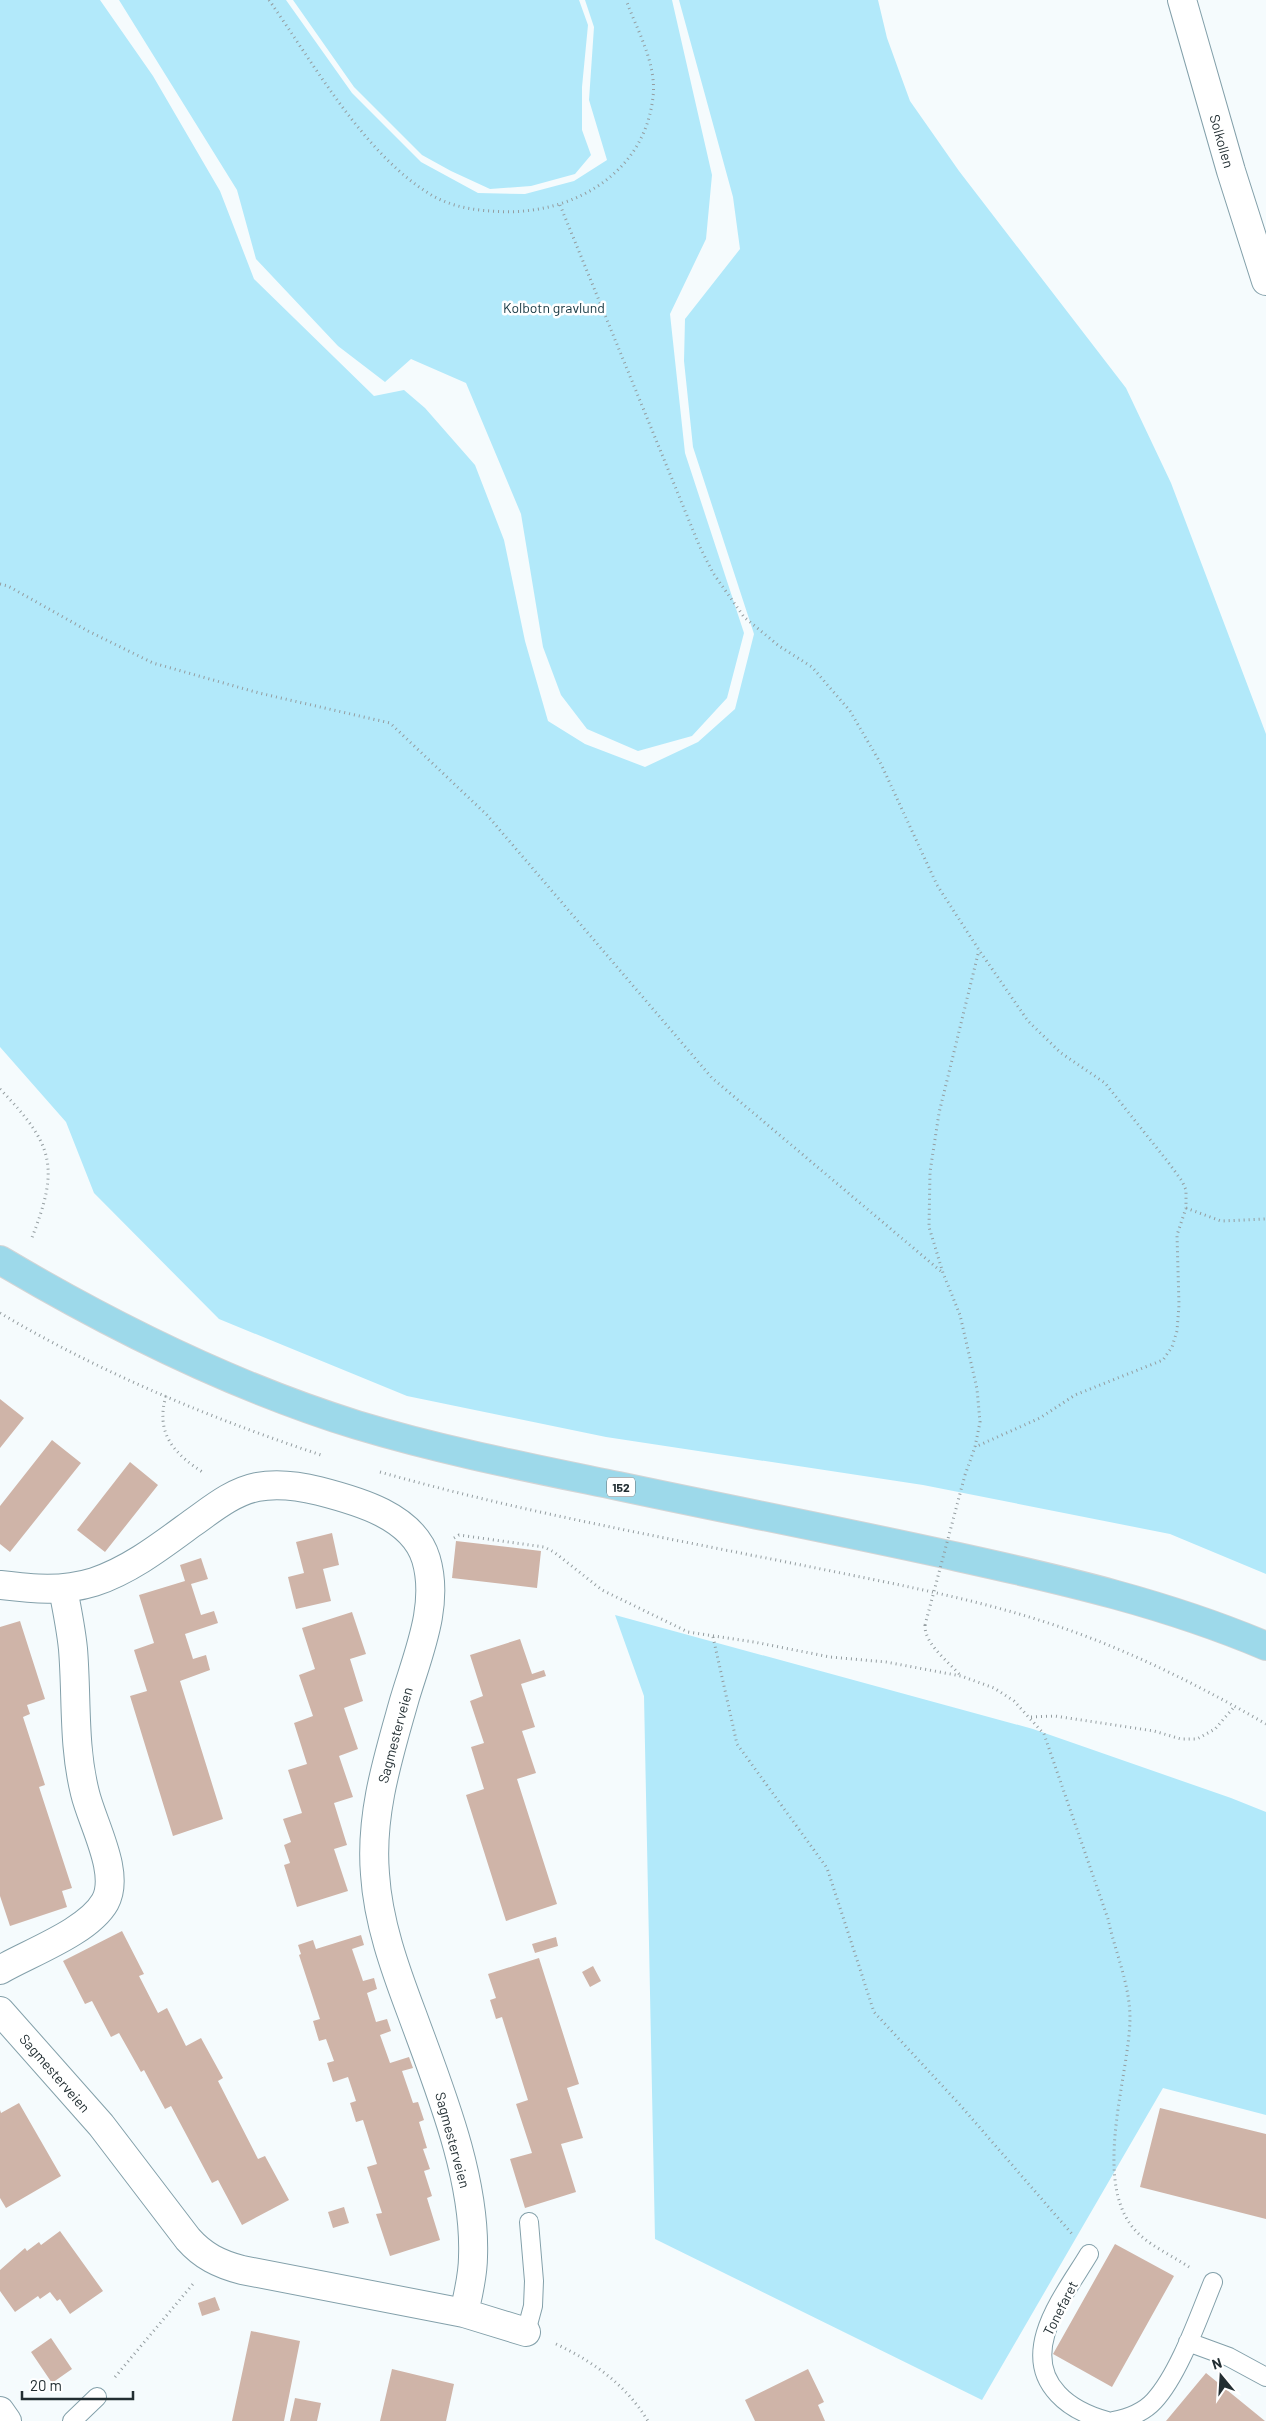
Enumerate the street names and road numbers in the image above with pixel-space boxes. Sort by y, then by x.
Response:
street label: Solkollen [1206,112,1238,170]
road number: 152 [607,1478,635,1496]
street label: Sagmesterveien [374,1685,416,1785]
street label: Sagmesterveien [16,2030,94,2116]
street label: Sagmesterveien [432,2090,474,2190]
street label: Tonefaret [1039,2278,1081,2338]

